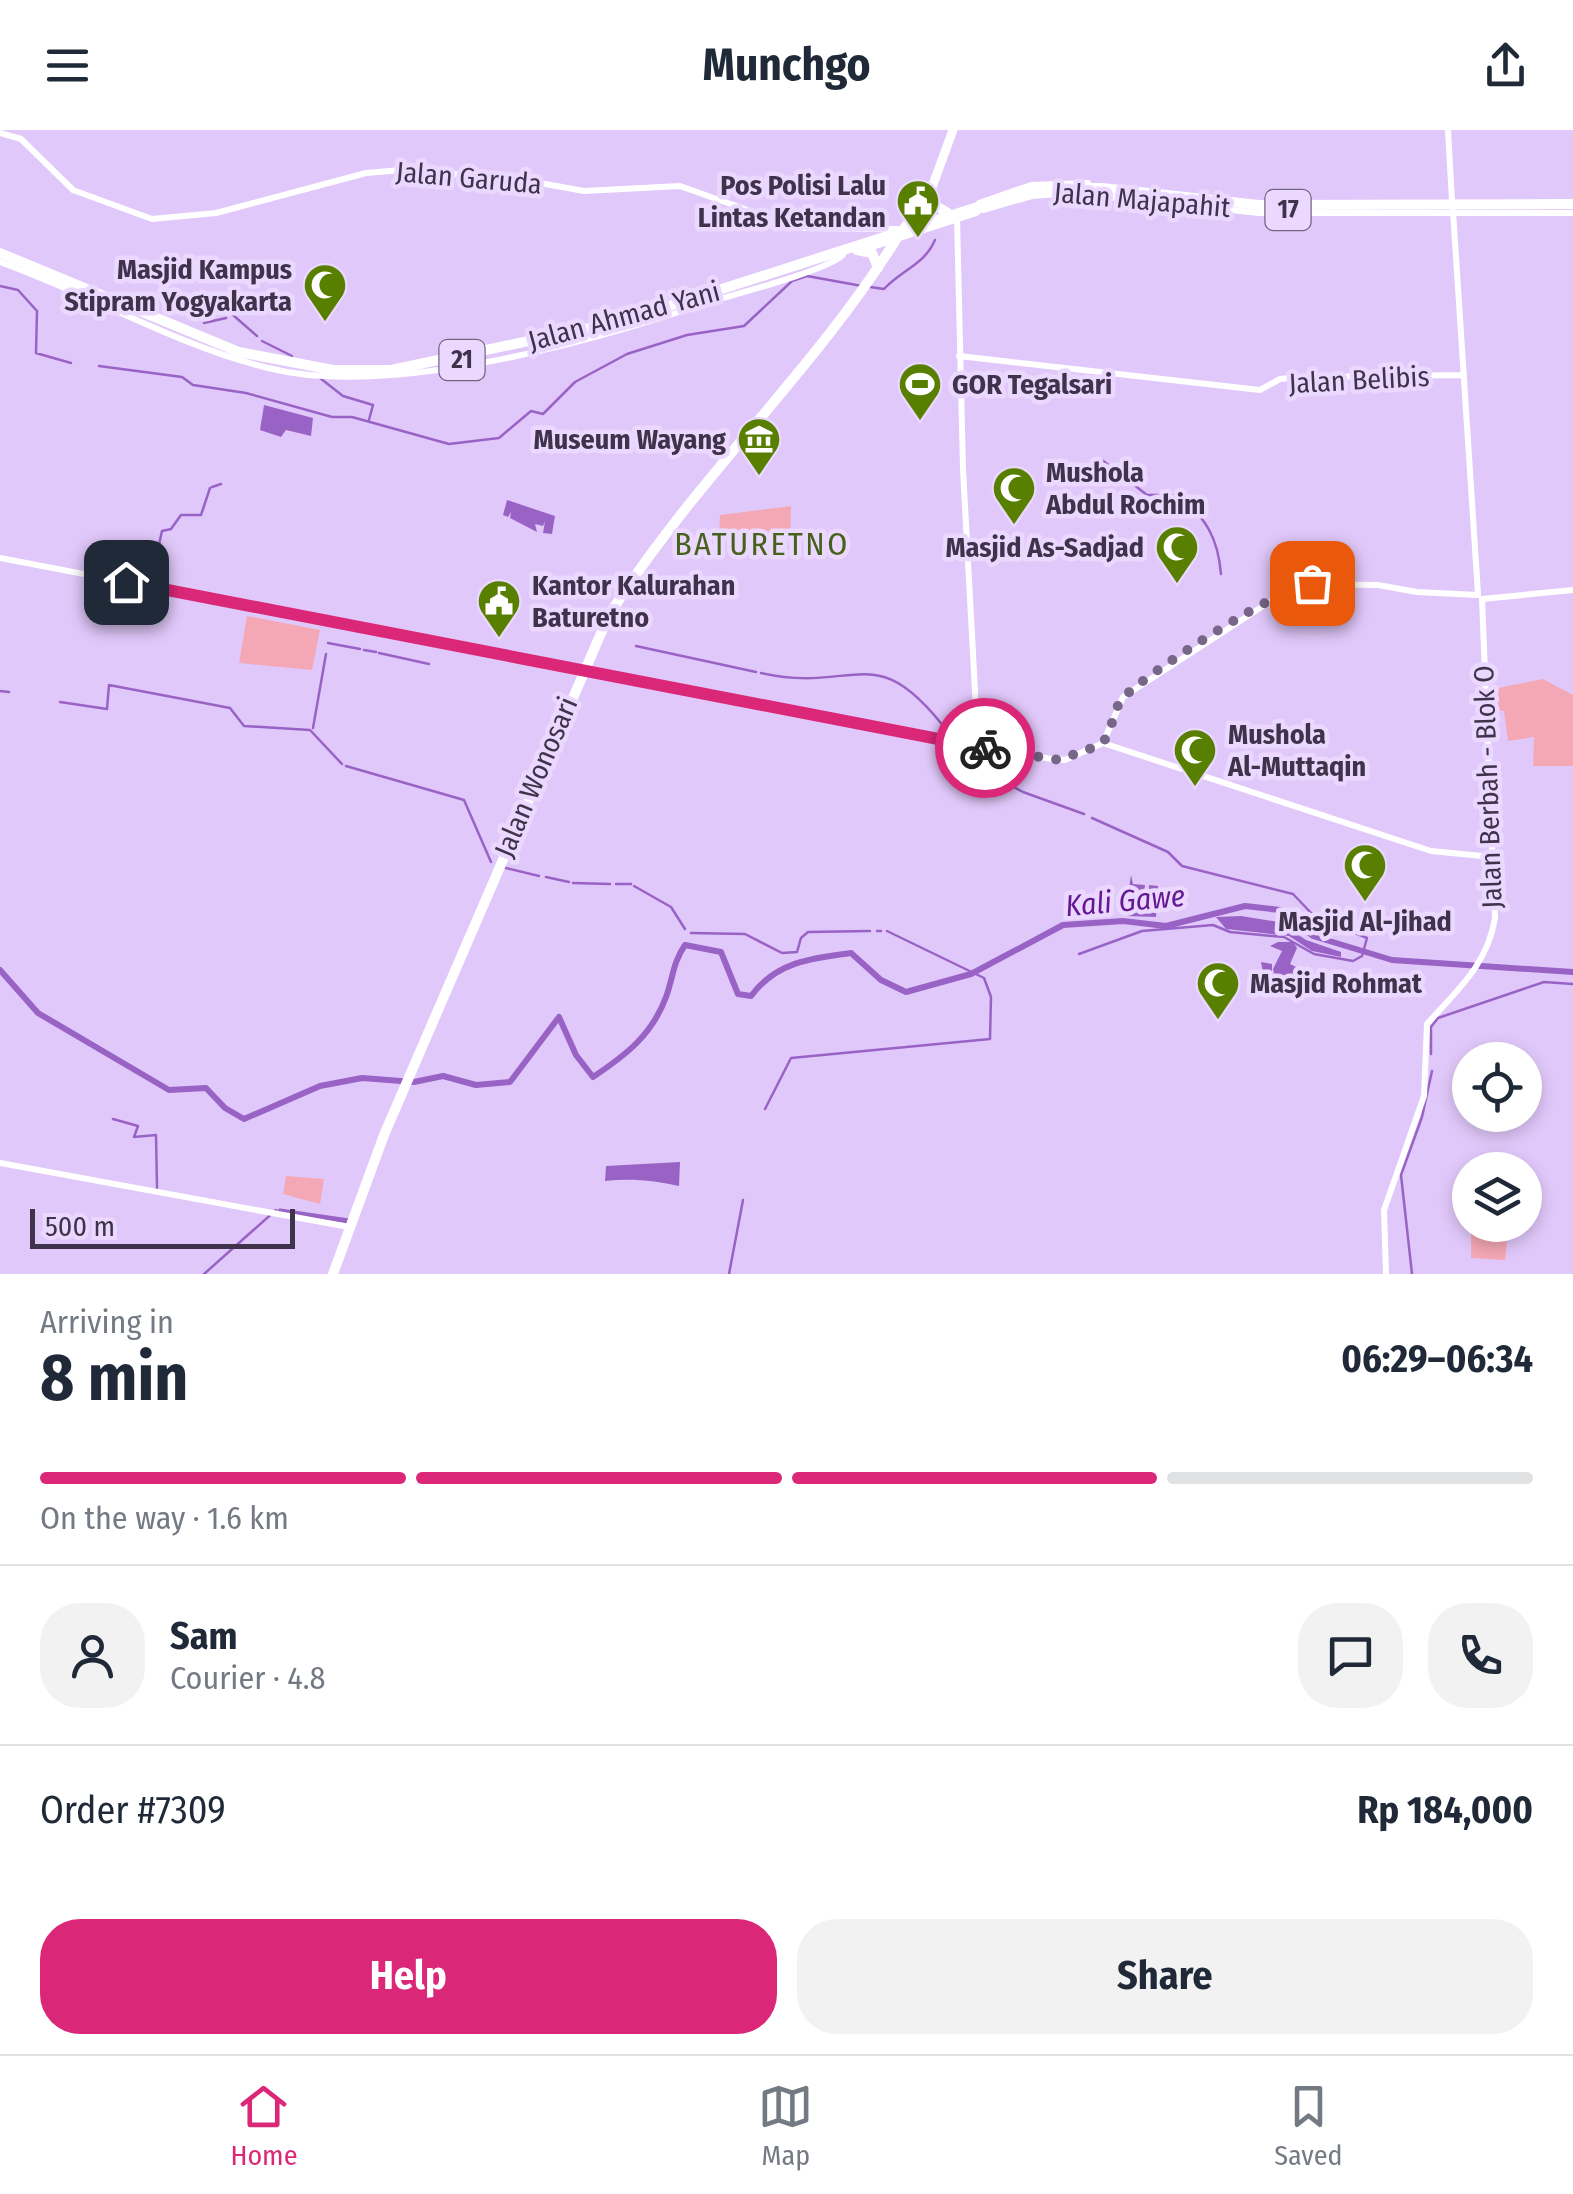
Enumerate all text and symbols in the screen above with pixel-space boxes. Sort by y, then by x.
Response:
icon: menu [40,38,95,93]
text: Munchgo [703,38,870,92]
icon: share [1478,38,1533,93]
street label: Jalan Garuda [395,155,543,201]
place label: Pos Polisi Lalu Lintas Ketandan [698,169,886,234]
street label: Jalan Majapahit [1052,176,1232,224]
public building icon: Pos Polisi Lalu Lintas Ketandan [895,178,941,239]
road number: 17 [1266,190,1310,230]
place label: Masjid Kampus Stipram Yogyakarta [64,253,292,318]
mosque icon: Masjid Kampus Stipram Yogyakarta [302,262,348,323]
street label: Jalan Ahmad Yani [525,275,723,357]
road number: 21 [440,340,484,380]
street label: Jalan Belibis [1288,360,1430,400]
sports icon: GOR Tegalsari [897,361,943,422]
place label: GOR Tegalsari [952,368,1112,401]
museum icon: Museum Wayang [736,416,782,477]
place label: Museum Wayang [534,423,726,456]
place label: Mushola Abdul Rochim [1045,456,1205,521]
mosque icon: Mushola Abdul Rochim [991,465,1037,526]
mosque icon: Masjid As-Sadjad [1154,524,1200,585]
district label: BATURETNO [674,525,850,563]
place label: Masjid As-Sadjad [945,531,1144,564]
pin [84,540,169,625]
pin [1270,541,1355,626]
icon: home [99,555,154,610]
icon: bag [1285,556,1340,611]
place label: Kantor Kalurahan Baturetno [532,569,735,634]
public building icon: Kantor Kalurahan Baturetno [476,578,522,639]
street label: Jalan Berbah - Blok O [1467,665,1509,909]
street label: Jalan Wonosari [487,692,585,862]
courier [935,698,1035,798]
place label: Mushola Al-Muttaqin [1227,718,1366,783]
icon: bike [958,721,1013,776]
mosque icon: Mushola Al-Muttaqin [1172,727,1218,788]
mosque icon: Masjid Al-Jihad [1342,842,1388,903]
water label: Kali Gawe [1064,878,1186,924]
place label: Masjid Al-Jihad [1278,905,1452,938]
mosque icon: Masjid Rohmat [1195,960,1241,1021]
place label: Masjid Rohmat [1250,967,1423,1000]
map controls [1452,1042,1542,1242]
button: locate [1452,1042,1542,1132]
button: layers [1452,1152,1542,1242]
scale bar [30,1204,295,1248]
text: 500 m [45,1210,115,1243]
text: Arriving in [40,1303,174,1341]
text: 06:29–06:34 [1341,1336,1533,1382]
text: 8 min [40,1339,188,1417]
text: On the way · 1.6 km [40,1499,289,1537]
button: person [40,1603,145,1708]
button: chat [1298,1603,1403,1708]
button: phone [1428,1603,1533,1708]
text: Sam [170,1613,238,1659]
text: Courier · 4.8 [170,1659,326,1697]
text: Order #7309 [40,1787,226,1833]
text: Rp 184,000 [1357,1787,1533,1833]
button: Help [40,1919,777,2034]
button: Share [797,1919,1533,2034]
tab: Home [230,2079,297,2172]
tab: Map [758,2079,813,2172]
tab: Saved [1274,2079,1343,2172]

